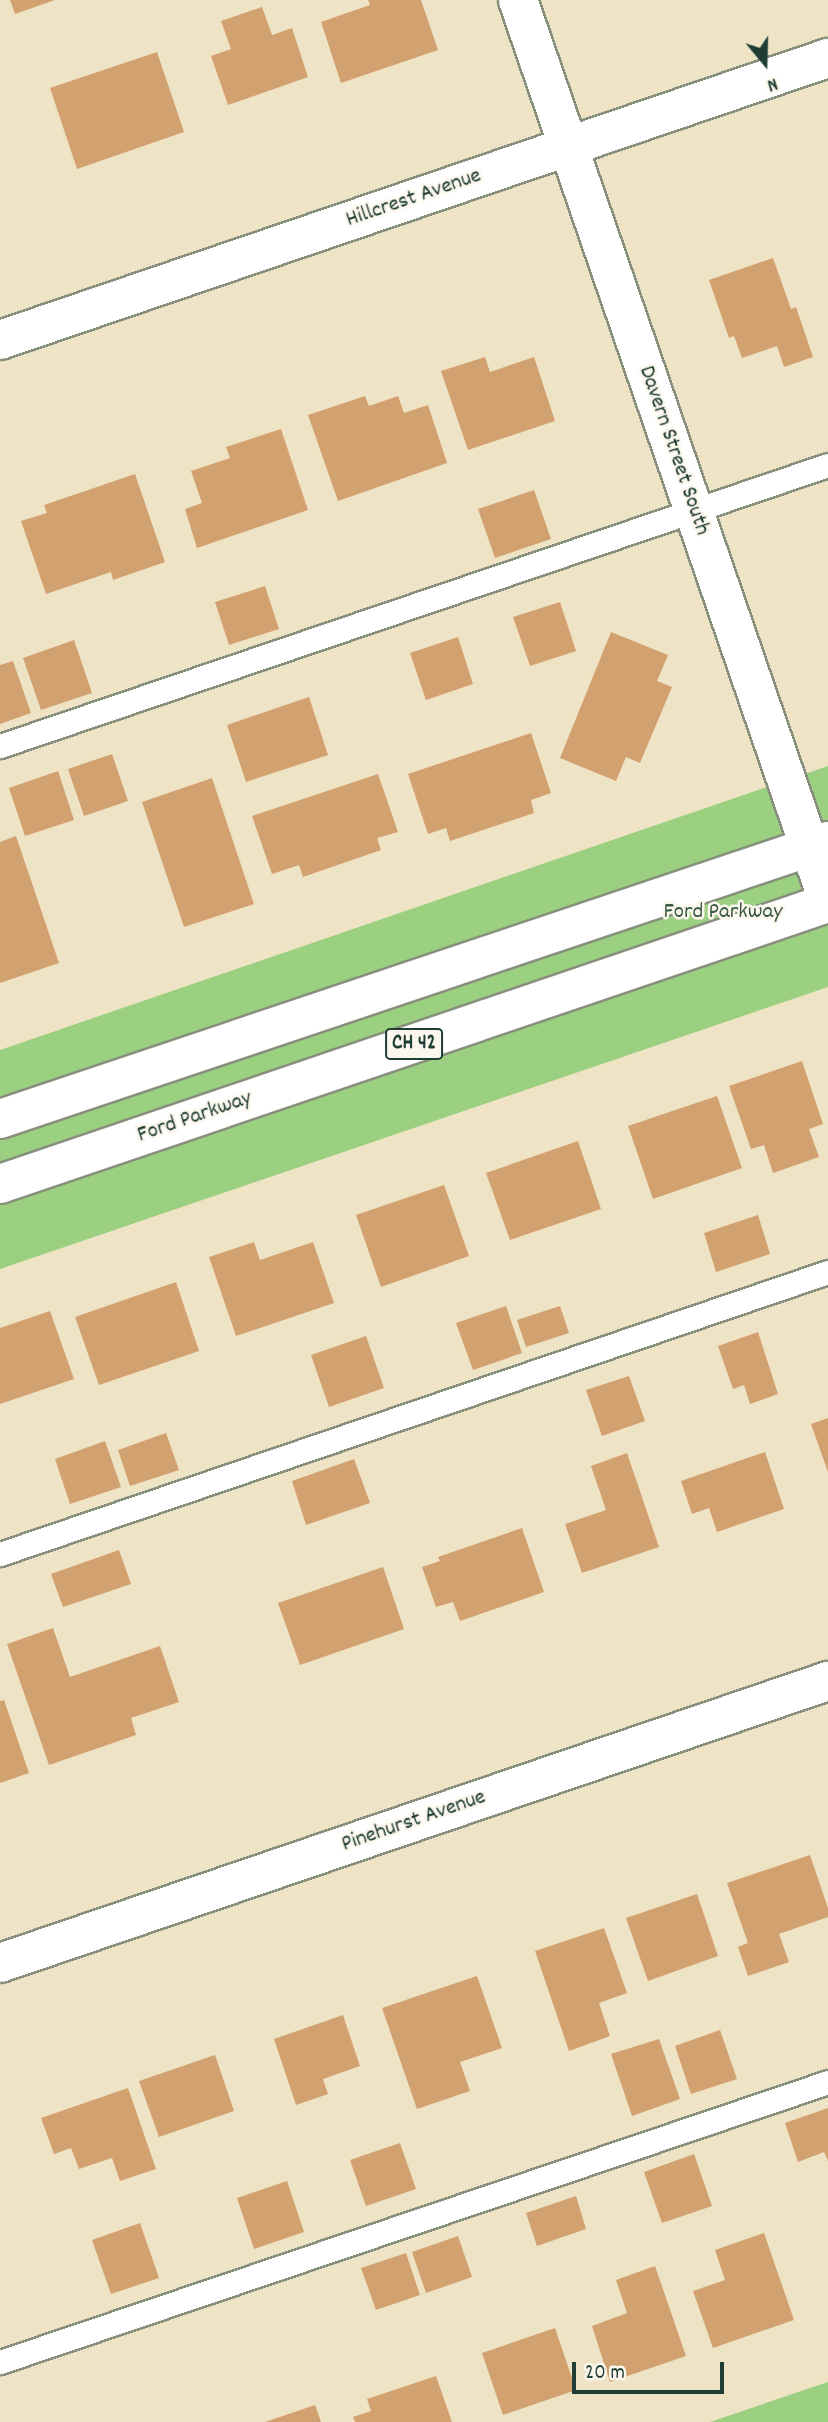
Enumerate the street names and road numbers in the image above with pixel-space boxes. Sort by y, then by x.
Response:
street label: Hillcrest Avenue [343,163,485,235]
street label: Davern Street South [631,363,715,539]
road number: CH 42 [384,1026,444,1062]
street label: Ford Parkway [134,1086,256,1150]
street label: Pinehurst Avenue [338,1784,490,1860]

